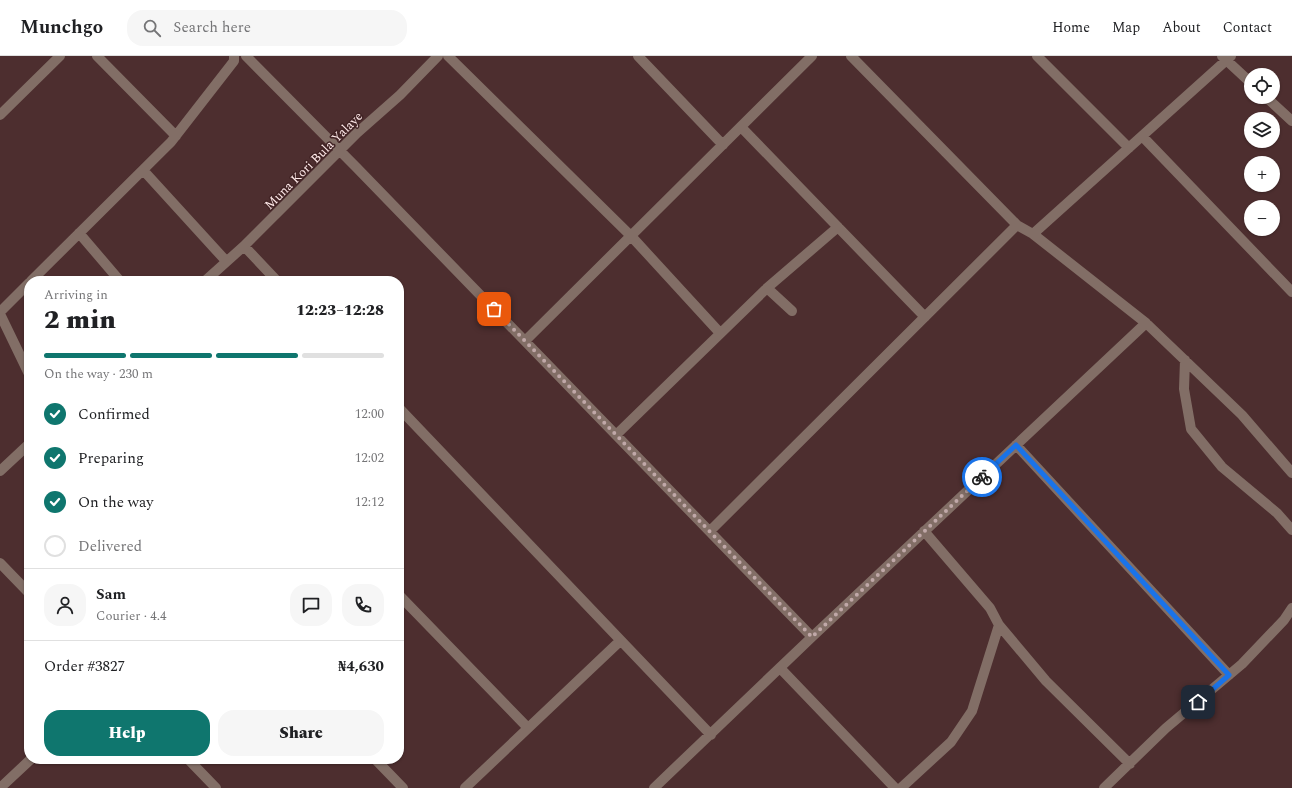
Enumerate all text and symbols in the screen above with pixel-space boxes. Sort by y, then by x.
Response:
search box [127,10,407,46]
text: Munchgo [20,13,103,42]
text: Search here [173,16,251,39]
icon: search [141,17,163,39]
text: Home [1052,17,1090,38]
text: Map [1112,17,1140,38]
text: About [1162,17,1201,38]
text: Contact [1223,17,1272,38]
map controls [1244,68,1280,236]
button: locate [1244,68,1280,104]
street label: Muna Kori Bula Yalaye [260,107,367,214]
button: layers [1244,112,1280,148]
button: + [1244,156,1280,192]
button: − [1244,200,1280,236]
text: Arriving in [44,285,108,305]
pin [477,292,511,326]
icon: bag [483,298,505,320]
text: 12:23–12:28 [296,299,384,322]
text: 2 min [44,300,116,340]
text: On the way · 230 m [44,364,153,384]
icon: check [44,403,66,425]
text: Confirmed [78,403,150,426]
text: 12:00 [355,404,384,424]
icon: check [44,447,66,469]
text: Preparing [78,447,144,470]
text: 12:02 [355,448,384,468]
courier [962,457,1002,497]
icon: bike [971,466,993,488]
icon: check [44,491,66,513]
text: On the way [78,491,153,514]
text: 12:12 [355,492,384,512]
text: Delivered [78,535,142,558]
text: Sam [96,583,126,606]
button: person [44,584,86,626]
button: chat [290,584,332,626]
button: phone [342,584,384,626]
text: Courier · 4.4 [96,606,166,626]
text: Order #3827 [44,655,125,678]
text: ₦4,630 [338,655,384,678]
pin [1181,685,1215,719]
icon: home [1187,691,1209,713]
button: Help [44,710,210,756]
button: Share [218,710,384,756]

